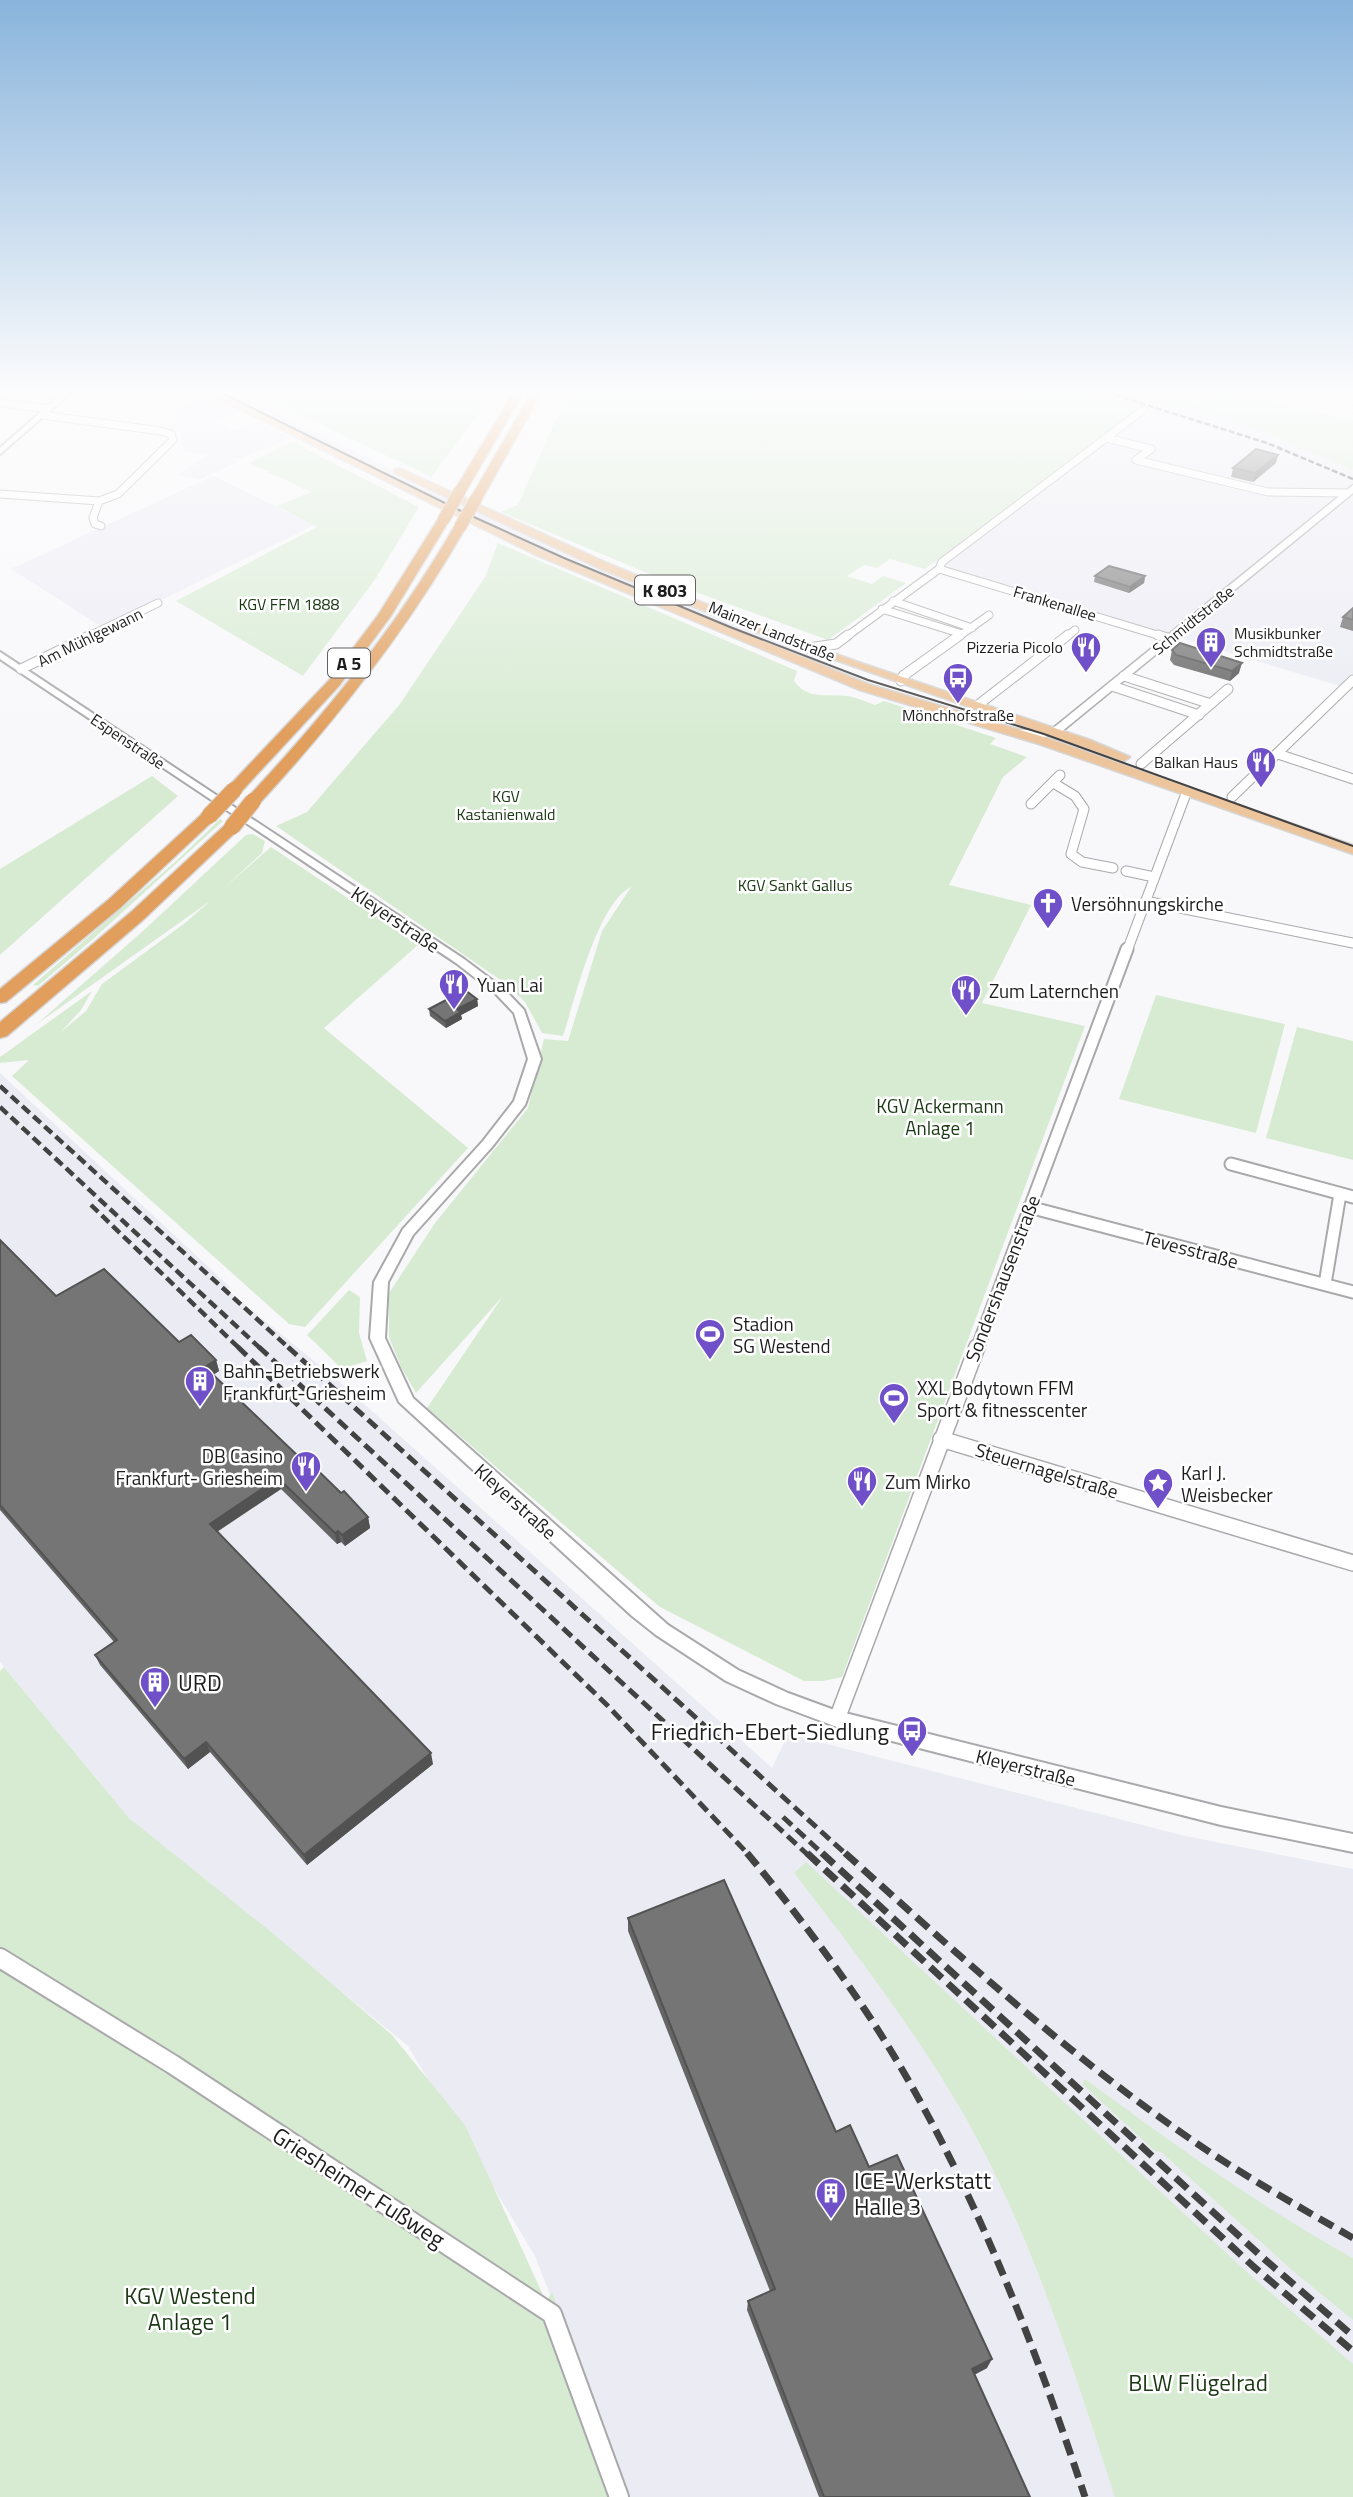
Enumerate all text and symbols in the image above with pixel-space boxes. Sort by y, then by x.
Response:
road number: K 803 [635,576,695,604]
street label: Frankenallee [1010,579,1100,627]
street label: Schmidtstraße [1147,579,1239,661]
park label: KGV FFM 1888 [238,592,340,616]
street label: Mainzer Landstraße [705,595,839,667]
street label: Am Mühlgewann [33,601,147,673]
place label: Musikbunker Schmidtstraße [1234,621,1333,663]
building icon: Musikbunker Schmidtstraße [1194,625,1228,669]
restaurant icon: Pizzeria Picolo [1069,630,1103,674]
place label: Pizzeria Picolo [966,635,1063,659]
road number: A 5 [328,648,370,678]
bus stop icon: Mönchhofstraße [941,661,975,705]
place label: Mönchhofstraße [902,703,1014,727]
street label: Espenstraße [86,707,170,775]
restaurant icon: Balkan Haus [1244,745,1278,789]
place label: Balkan Haus [1154,750,1238,774]
park label: KGV Kastanienwald [456,784,556,826]
park label: KGV Sankt Gallus [738,873,852,897]
street label: Kleyerstraße [346,878,446,960]
church icon: Versöhnungskirche [1031,886,1065,930]
place label: Versöhnungskirche [1071,889,1224,918]
restaurant icon: Yuan Lai [437,967,471,1011]
place label: Yuan Lai [477,970,543,999]
restaurant icon: Zum Laternchen [949,973,983,1017]
place label: Zum Laternchen [989,976,1119,1005]
park label: KGV Ackermann Anlage 1 [876,1091,1004,1142]
street label: Sondershausenstraße [957,1191,1047,1365]
street label: Tevesstraße [1140,1222,1242,1276]
place label: Stadion SG Westend [733,1309,831,1360]
sports icon: Stadion SG Westend [693,1317,727,1361]
place label: Bahn-Betriebswerk Frankfurt-Griesheim [223,1356,386,1407]
building icon: Bahn-Betriebswerk Frankfurt-Griesheim [183,1364,217,1408]
place label: XXL Bodytown FFM Sport & fitnesscenter [917,1373,1088,1424]
sports icon: XXL Bodytown FFM Sport & fitnesscenter [877,1381,911,1425]
street label: Steuernagelstraße [972,1434,1122,1506]
place label: DB Casino Frankfurt- Griesheim [116,1441,283,1492]
restaurant icon: DB Casino Frankfurt- Griesheim [289,1449,323,1493]
street label: Kleyerstraße [468,1456,564,1546]
place label: Karl J. Weisbecker [1181,1458,1273,1509]
restaurant icon: Zum Mirko [845,1464,879,1508]
place icon: Karl J. Weisbecker [1141,1466,1175,1510]
place label: Zum Mirko [885,1467,971,1496]
building icon: URD [138,1665,172,1709]
place label: URD [178,1665,222,1700]
place label: Friedrich-Ebert-Siedlung [651,1714,889,1749]
bus stop icon: Friedrich-Ebert-Siedlung [895,1714,929,1758]
street label: Kleyerstraße [973,1741,1079,1793]
street label: Griesheimer Fußweg [266,2118,453,2256]
place label: ICE-Werkstatt Halle 3 [854,2163,991,2224]
building icon: ICE-Werkstatt Halle 3 [814,2176,848,2220]
park label: KGV Westend Anlage 1 [124,2278,256,2339]
park label: BLW Flügelrad [1128,2365,1268,2400]

